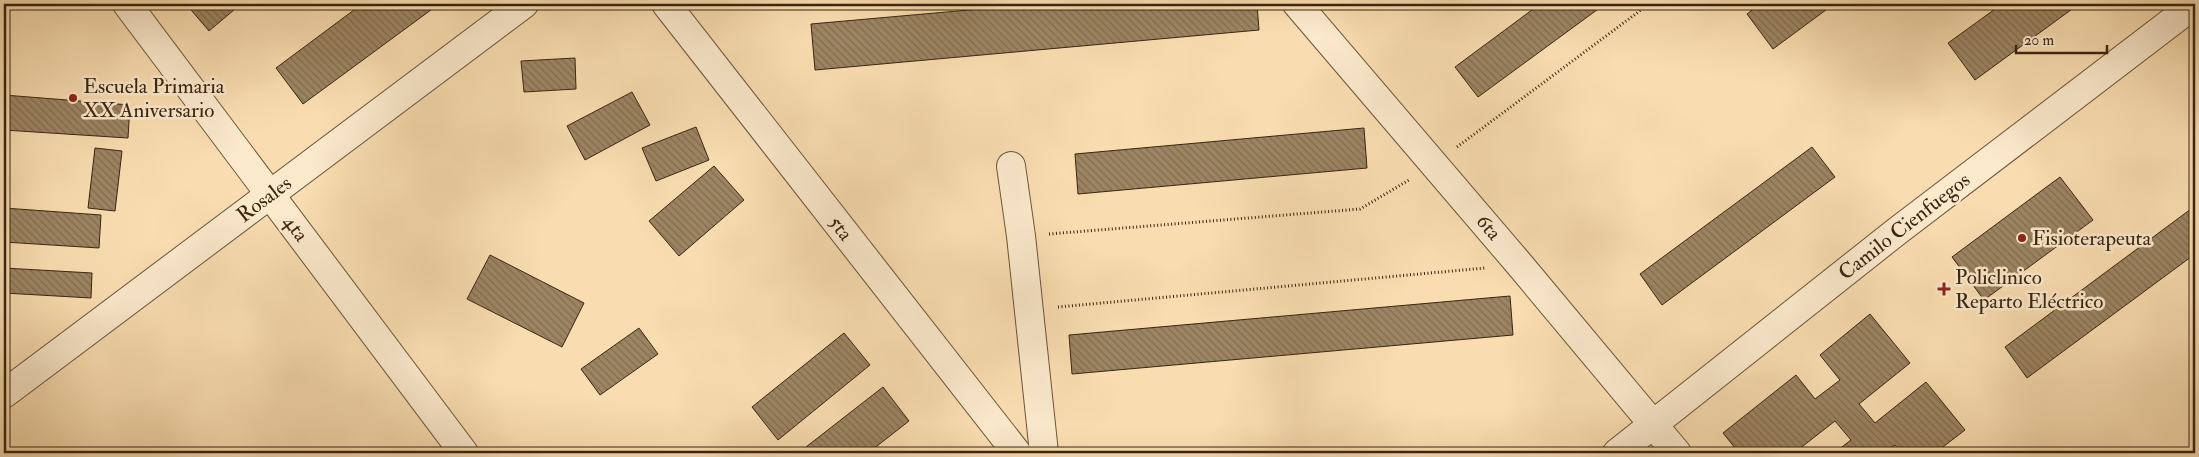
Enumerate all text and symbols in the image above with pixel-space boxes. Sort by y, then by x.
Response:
scale bar [2016,22,2108,54]
text: 20 m [2024,31,2054,50]
place label: Escuela Primaria XX Aniversario [83,73,225,124]
marker: Escuela Primaria XX Aniversario [67,92,79,104]
street label: Camilo Cienfuegos [1833,166,1976,286]
street label: Rosales [231,170,297,229]
street label: 4ta [277,209,315,247]
street label: 6ta [1470,209,1508,246]
street label: 5ta [822,210,859,247]
place label: Fisioterapeuta [2032,225,2151,252]
marker: Fisioterapeuta [2016,232,2028,244]
place label: Policlinico Reparto Eléctrico [1955,264,2103,315]
marker: Policlinico Reparto Eléctrico [1937,282,1951,296]

